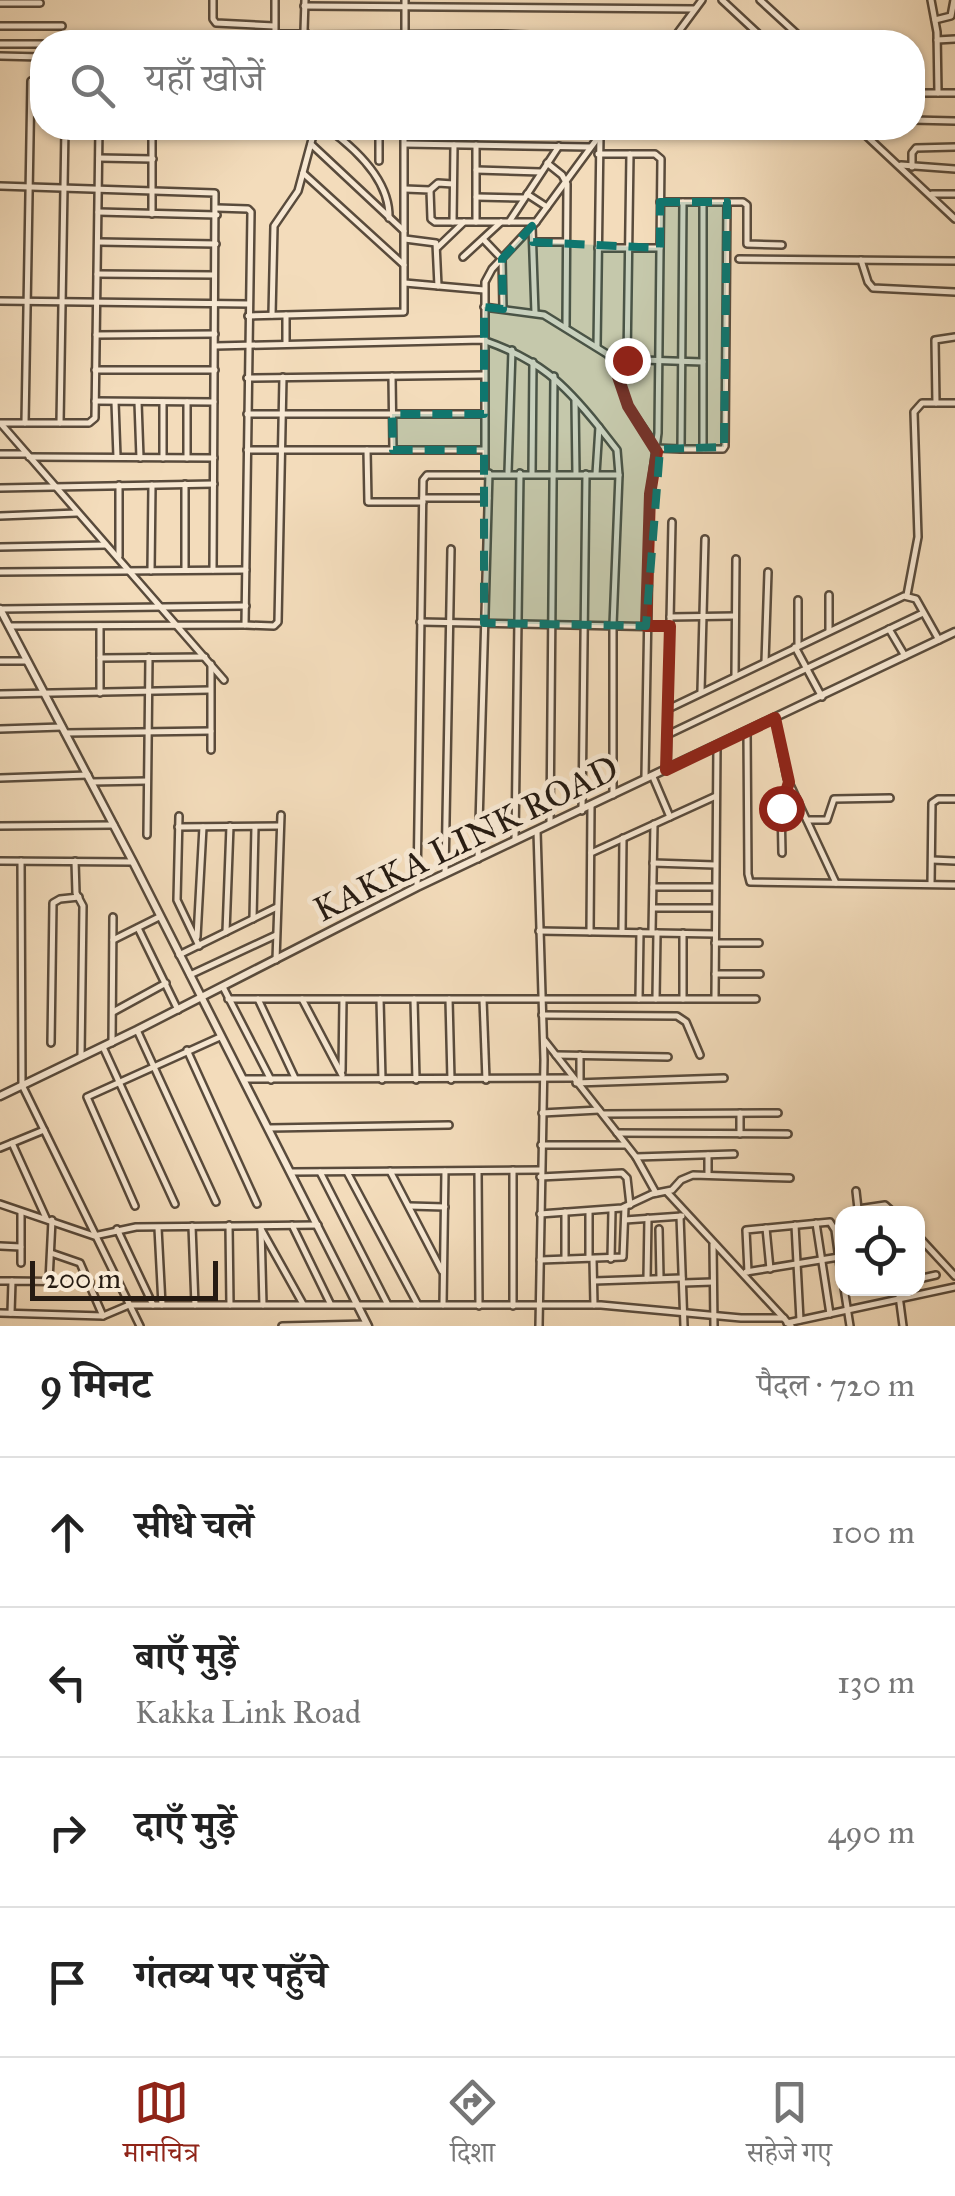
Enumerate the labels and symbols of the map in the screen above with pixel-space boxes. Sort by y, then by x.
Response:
route end [605,338,651,384]
street label: KAKKA LINK ROAD [307,747,625,931]
route start [759,786,805,832]
scale bar [30,1256,218,1300]

